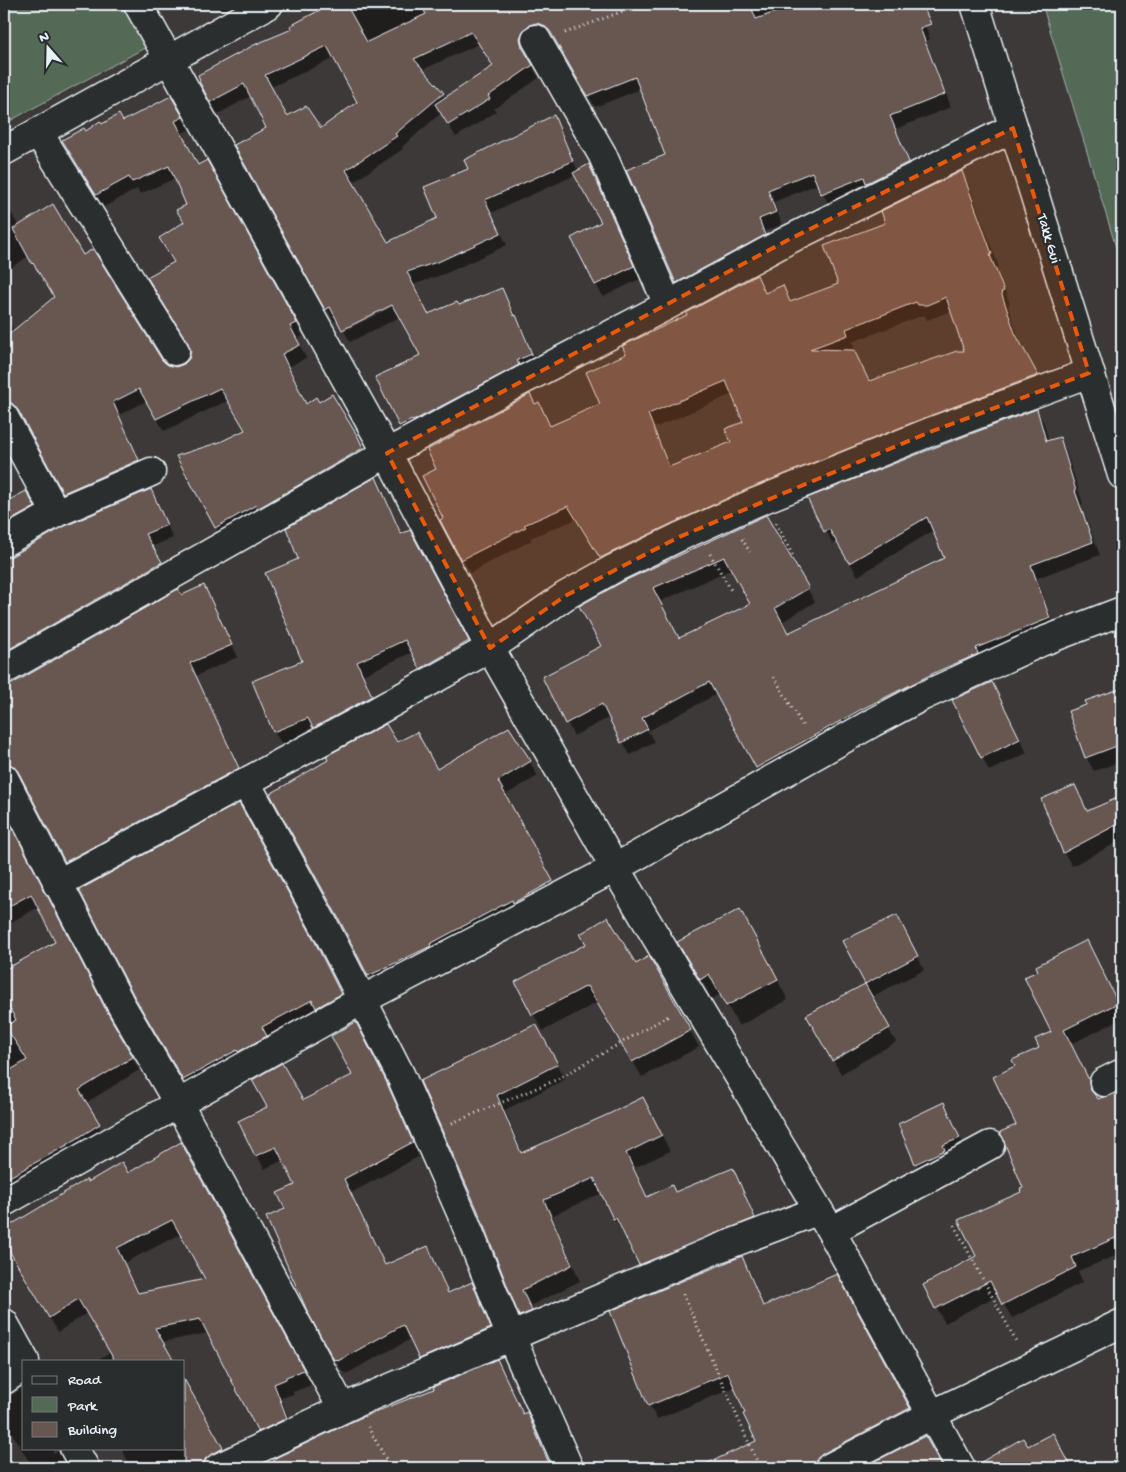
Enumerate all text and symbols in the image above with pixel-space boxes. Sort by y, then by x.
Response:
north arrow [22,22,72,72]
text: N [37,29,52,48]
street label: Takk Gui [1032,211,1064,266]
legend [22,1360,185,1450]
text: Road [68,1372,102,1390]
text: Park [67,1398,98,1416]
text: Building [67,1422,117,1440]

